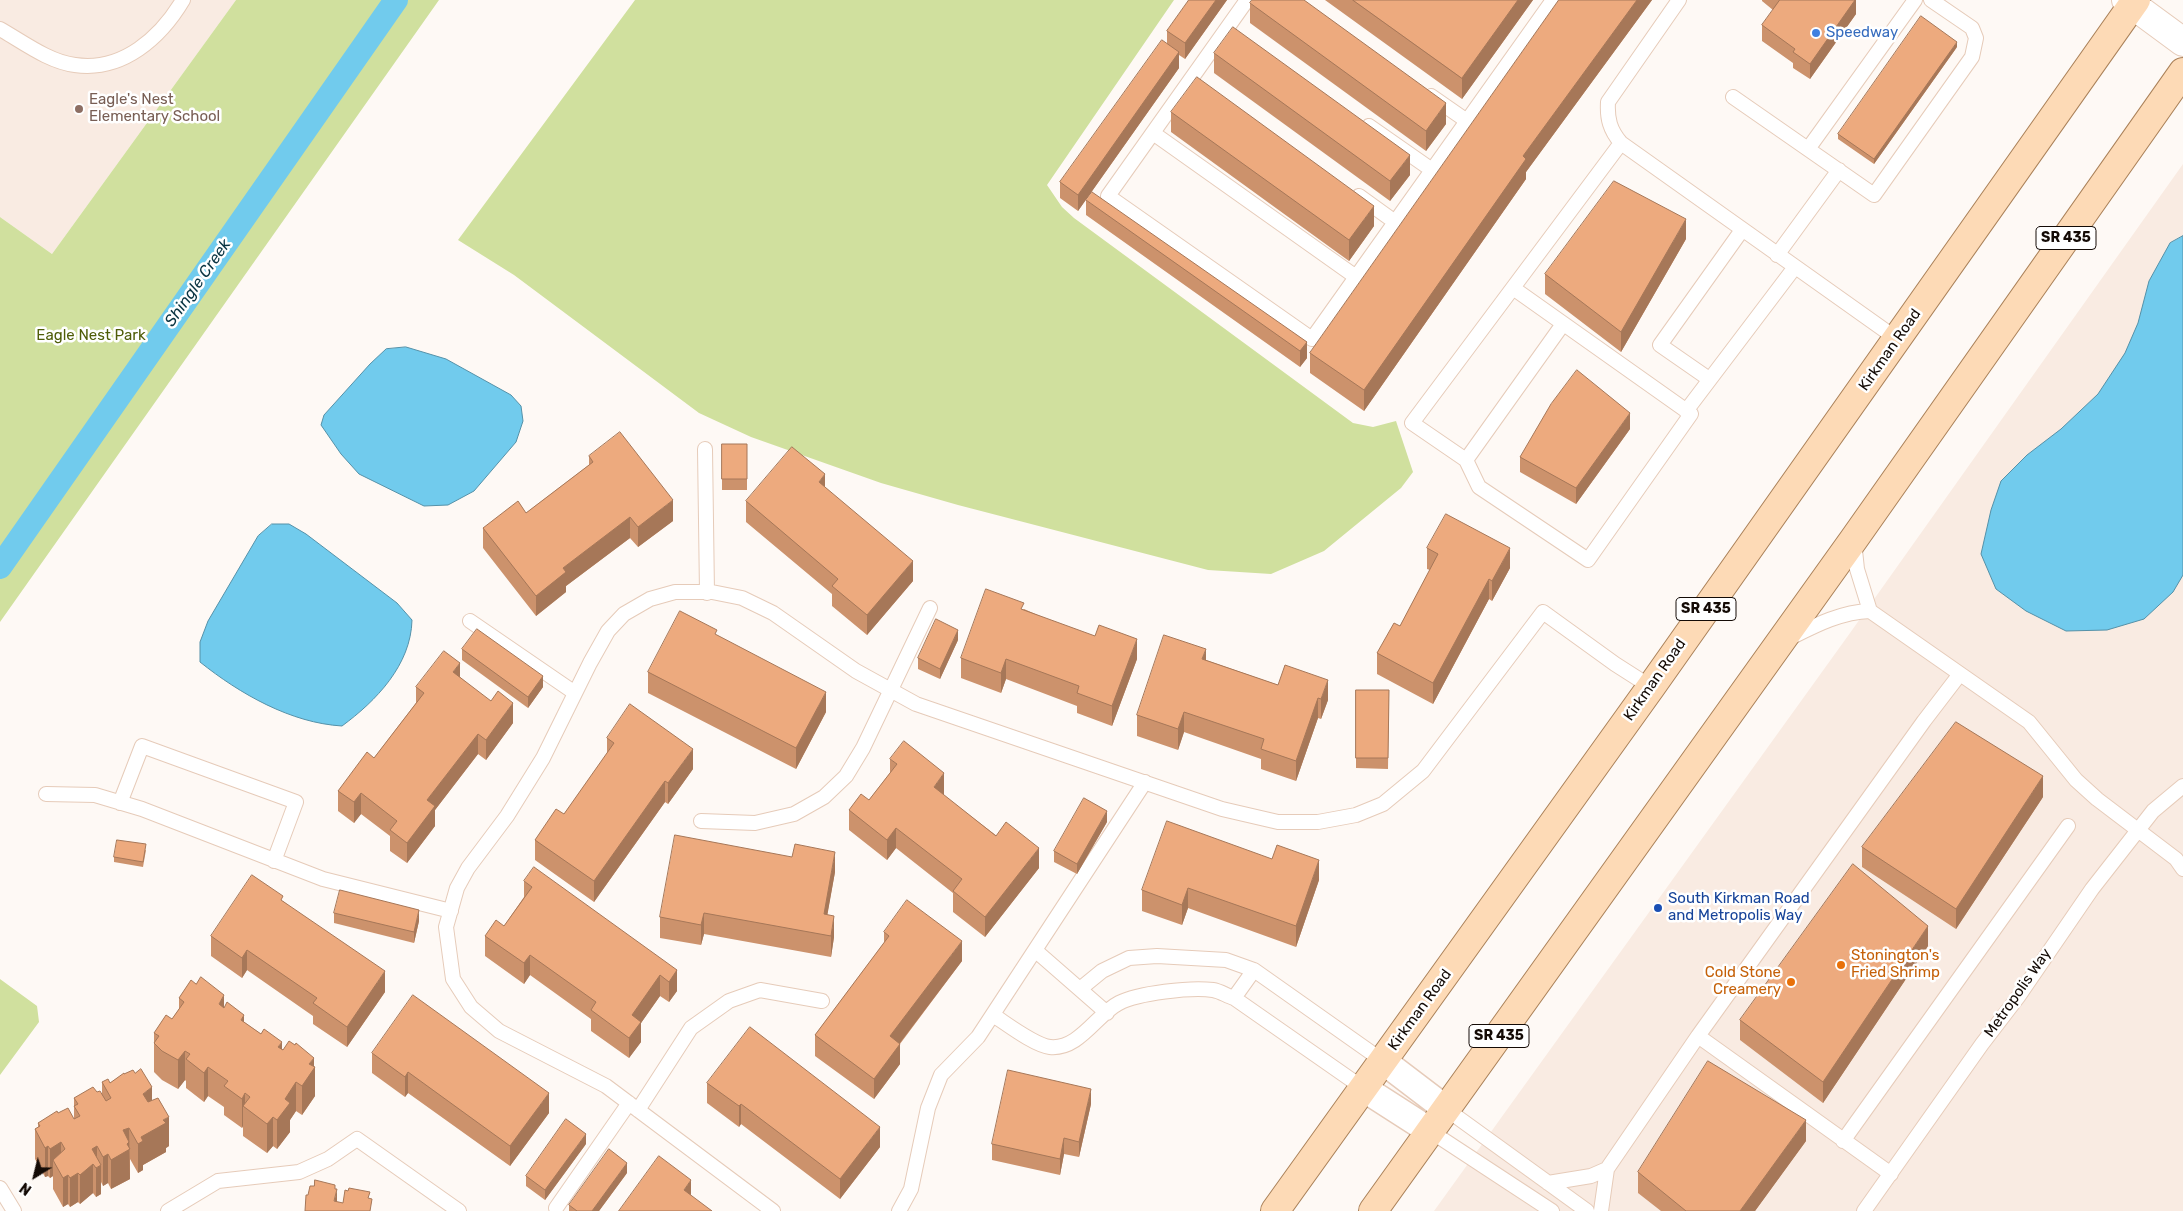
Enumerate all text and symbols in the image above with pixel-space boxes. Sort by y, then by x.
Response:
place label: Speedway [1826,24,1898,42]
marker: Speedway [1810,27,1822,39]
place label: Eagle's Nest Elementary School [89,91,220,126]
marker: Eagle's Nest Elementary School [73,103,85,115]
road number: SR 435 [2036,227,2096,250]
water label: Shingle Creek [161,236,235,330]
street label: Kirkman Road [1855,306,1925,394]
park label: Eagle Nest Park [36,327,146,345]
road number: SR 435 [1676,598,1736,620]
street label: Kirkman Road [1620,636,1690,724]
place label: South Kirkman Road and Metropolis Way [1668,890,1810,925]
marker: South Kirkman Road and Metropolis Way [1652,902,1664,914]
street label: Metropolis Way [1981,945,2055,1041]
place label: Stonington's Fried Shrimp [1851,947,1940,982]
marker: Stonington's Fried Shrimp [1835,959,1847,971]
place label: Cold Stone Creamery [1705,964,1781,999]
street label: Kirkman Road [1385,966,1455,1054]
marker: Cold Stone Creamery [1785,976,1797,988]
road number: SR 435 [1469,1024,1529,1048]
north arrow [10,1151,60,1201]
text: N [17,1179,35,1198]

